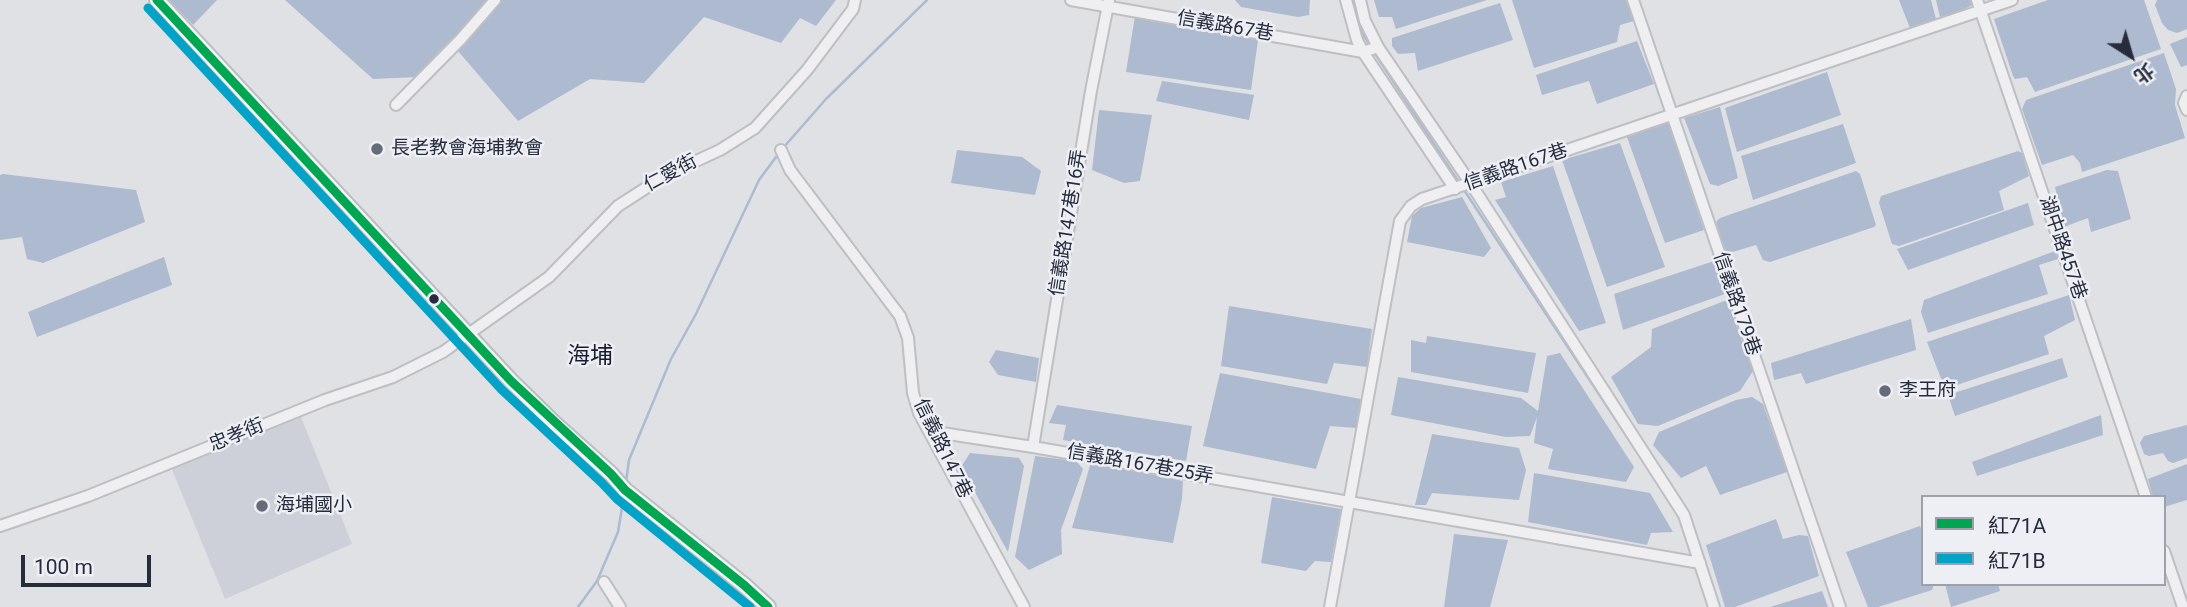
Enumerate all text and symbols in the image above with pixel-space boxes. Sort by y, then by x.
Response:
street label: 信義路67巷 [1175,7,1275,47]
north arrow [2096,21,2166,91]
text: 北 [2129,58,2158,88]
place label: 長老教會海埔教會 [391,138,543,160]
street label: 信義路167巷 [1461,140,1571,196]
marker: 長老教會海埔教會 [369,141,385,157]
street label: 信義路147巷16弄 [1046,148,1092,298]
street label: 仁愛街 [640,151,702,197]
street label: 湖中路457巷 [2034,193,2090,303]
street label: 信義路179巷 [1708,249,1764,359]
unlabelled marker [427,292,441,306]
district label: 海埔 [567,343,613,371]
place label: 李王府 [1899,380,1956,402]
marker: 李王府 [1877,383,1893,399]
street label: 信義路147巷 [908,395,976,503]
street label: 忠孝街 [206,415,268,457]
street label: 信義路167巷25弄 [1065,441,1215,489]
place label: 海埔國小 [276,495,352,517]
legend [1921,495,2166,586]
marker: 海埔國小 [254,498,270,514]
text: 紅71A [1988,514,2046,538]
scale bar [24,540,154,584]
text: 紅71B [1988,549,2046,573]
text: 100 m [34,555,93,579]

